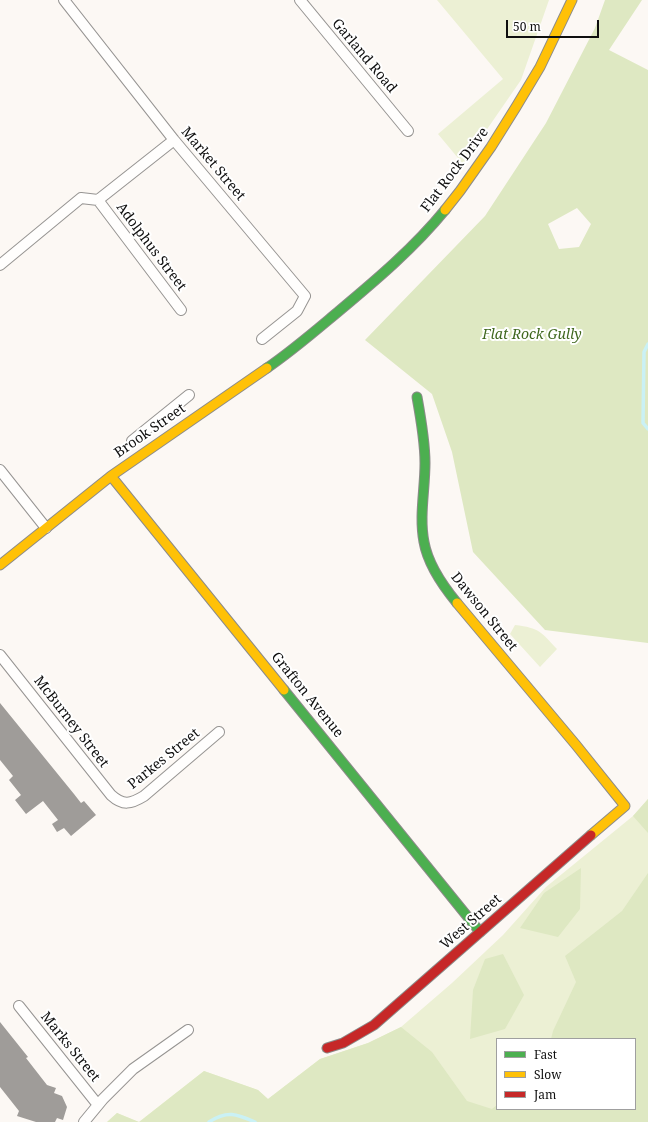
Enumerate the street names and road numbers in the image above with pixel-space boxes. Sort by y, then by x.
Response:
street label: Garland Road [328,15,400,97]
street label: Market Street [177,124,249,204]
street label: Flat Rock Drive [418,124,492,216]
street label: Adolphus Street [112,200,190,294]
street label: Brook Street [111,400,189,462]
street label: Dawson Street [447,569,521,655]
street label: Grafton Avenue [267,649,347,741]
street label: McBurney Street [30,673,112,771]
street label: Parkes Street [125,725,203,793]
street label: West Street [437,891,505,953]
street label: Marks Street [37,1009,103,1085]

